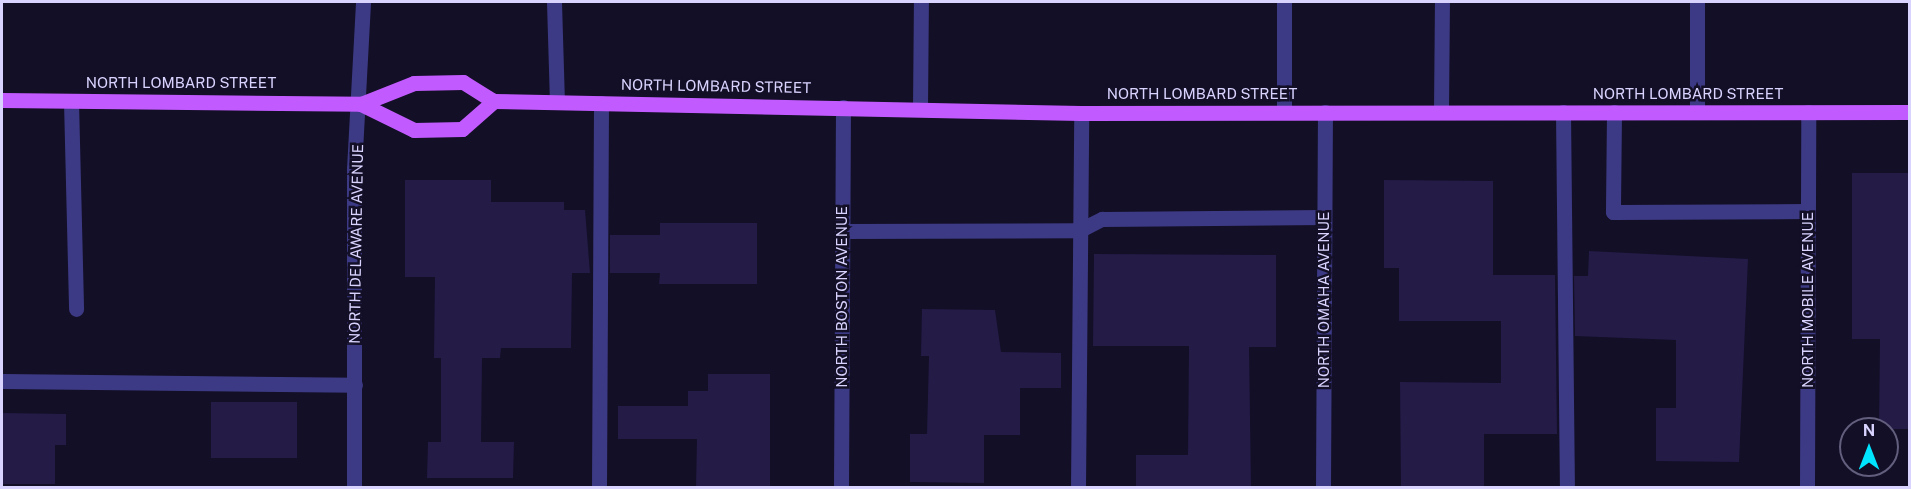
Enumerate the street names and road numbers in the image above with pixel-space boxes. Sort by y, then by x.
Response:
street label: NORTH LOMBARD STREET [86,74,276,92]
street label: NORTH LOMBARD STREET [621,75,811,97]
street label: NORTH LOMBARD STREET [1107,85,1297,103]
street label: NORTH LOMBARD STREET [1593,85,1783,103]
street label: NORTH DELAWARE AVENUE [345,144,367,344]
street label: NORTH BOSTON AVENUE [833,206,851,388]
street label: NORTH OMAHA AVENUE [1315,212,1333,388]
street label: NORTH MOBILE AVENUE [1799,212,1817,388]

